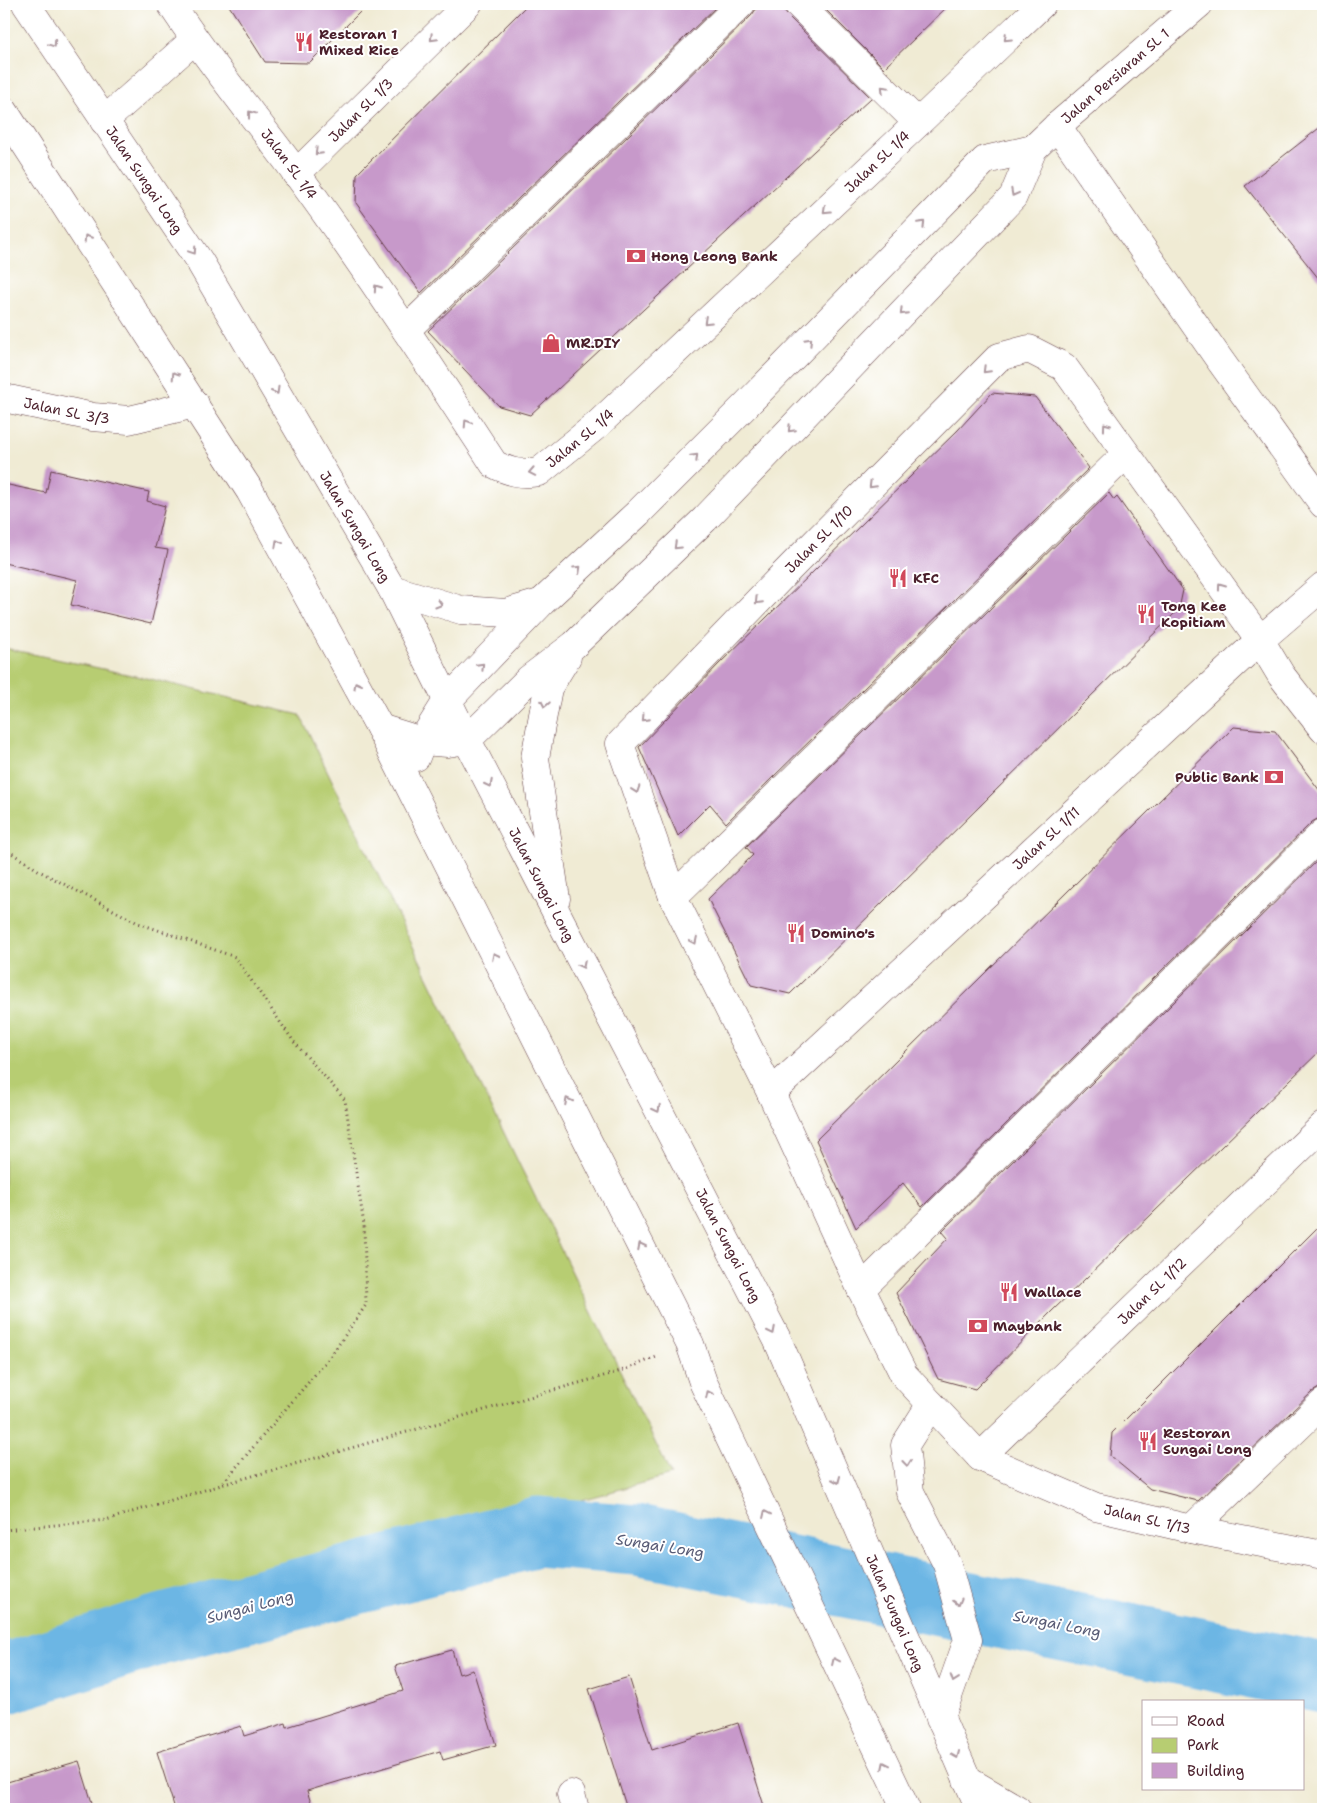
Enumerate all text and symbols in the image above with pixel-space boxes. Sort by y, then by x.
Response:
street label: Jalan Persiaran SL 1 [1057,24,1173,128]
place label: Restoran 1 Mixed Rice [319,25,399,59]
restaurant icon: Restoran 1 Mixed Rice [293,31,315,53]
one-way arrow [430,32,439,41]
one-way arrow [1003,32,1012,41]
one-way arrow [47,38,56,48]
street label: Jalan SL 1/3 [325,74,397,146]
one-way arrow [880,86,889,95]
one-way arrow [248,110,257,120]
street label: Jalan Sungai Long [102,123,187,237]
street label: Jalan SL 1/4 [257,125,321,203]
street label: Jalan SL 1/4 [841,126,914,197]
one-way arrow [314,147,323,156]
one-way arrow [1010,188,1020,197]
one-way arrow [822,204,831,213]
one-way arrow [916,221,925,230]
one-way arrow [83,235,93,244]
bank icon: Hong Leong Bank [625,245,647,267]
one-way arrow [187,246,196,255]
place label: Hong Leong Bank [651,247,778,265]
one-way arrow [374,285,383,294]
one-way arrow [900,306,909,315]
one-way arrow [704,315,713,324]
shop icon: MR.DIY [540,332,562,354]
place label: MR.DIY [566,334,621,352]
one-way arrow [803,338,812,347]
one-way arrow [983,364,992,373]
one-way arrow [172,371,182,380]
one-way arrow [270,386,280,395]
street label: Jalan SL 3/3 [22,393,110,427]
street label: Jalan SL 1/4 [542,405,618,472]
one-way arrow [464,420,473,429]
one-way arrow [1103,422,1112,431]
one-way arrow [788,424,797,433]
one-way arrow [689,453,698,462]
one-way arrow [528,467,537,477]
street label: Jalan Sungai Long [316,468,395,585]
one-way arrow [869,479,878,488]
street label: Jalan SL 1/10 [781,501,857,577]
one-way arrow [274,539,284,548]
one-way arrow [674,540,683,549]
one-way arrow [572,566,581,575]
restaurant icon: KFC [887,567,909,589]
place label: KFC [913,569,939,587]
one-way arrow [1218,582,1227,592]
one-way arrow [755,595,764,604]
place label: Tong Kee Kopitiam [1161,597,1227,631]
one-way arrow [434,598,443,608]
restaurant icon: Tong Kee Kopitiam [1135,603,1157,625]
one-way arrow [475,662,484,671]
one-way arrow [353,682,363,691]
one-way arrow [540,700,551,709]
one-way arrow [642,712,651,721]
bank icon: Public Bank [1263,766,1285,788]
place label: Public Bank [1175,768,1259,786]
one-way arrow [483,779,493,788]
one-way arrow [630,785,640,794]
street label: Jalan SL 1/11 [1009,803,1083,874]
street label: Jalan Sungai Long [505,825,579,945]
restaurant icon: Domino's [785,922,807,944]
place label: Domino's [811,924,875,942]
one-way arrow [688,936,699,945]
one-way arrow [491,952,501,961]
one-way arrow [576,959,586,968]
one-way arrow [564,1097,574,1106]
one-way arrow [651,1103,661,1112]
street label: Jalan Sungai Long [692,1185,765,1305]
one-way arrow [637,1243,647,1252]
street label: Jalan SL 1/12 [1114,1254,1190,1328]
restaurant icon: Wallace [998,1281,1020,1303]
place label: Wallace [1024,1283,1082,1301]
bank icon: Maybank [967,1315,989,1337]
place label: Maybank [993,1317,1062,1335]
one-way arrow [766,1325,776,1334]
one-way arrow [705,1390,716,1399]
place label: Restoran Sungai Long [1163,1424,1252,1458]
restaurant icon: Restoran Sungai Long [1137,1430,1159,1452]
one-way arrow [901,1459,912,1467]
one-way arrow [832,1475,842,1483]
street label: Jalan SL 1/13 [1102,1500,1193,1538]
one-way arrow [762,1510,772,1519]
water label: Sungai Long [615,1529,705,1563]
street label: Jalan Sungai Long [862,1552,929,1674]
water label: Sungai Long [204,1586,296,1628]
one-way arrow [952,1598,962,1606]
water label: Sungai Long [1011,1606,1103,1642]
one-way arrow [831,1657,841,1666]
one-way arrow [950,1675,960,1683]
legend [1142,1700,1304,1790]
text: Road [1187,1711,1225,1731]
text: Park [1187,1735,1219,1755]
one-way arrow [950,1750,961,1759]
one-way arrow [880,1761,891,1770]
text: Building [1187,1761,1244,1781]

